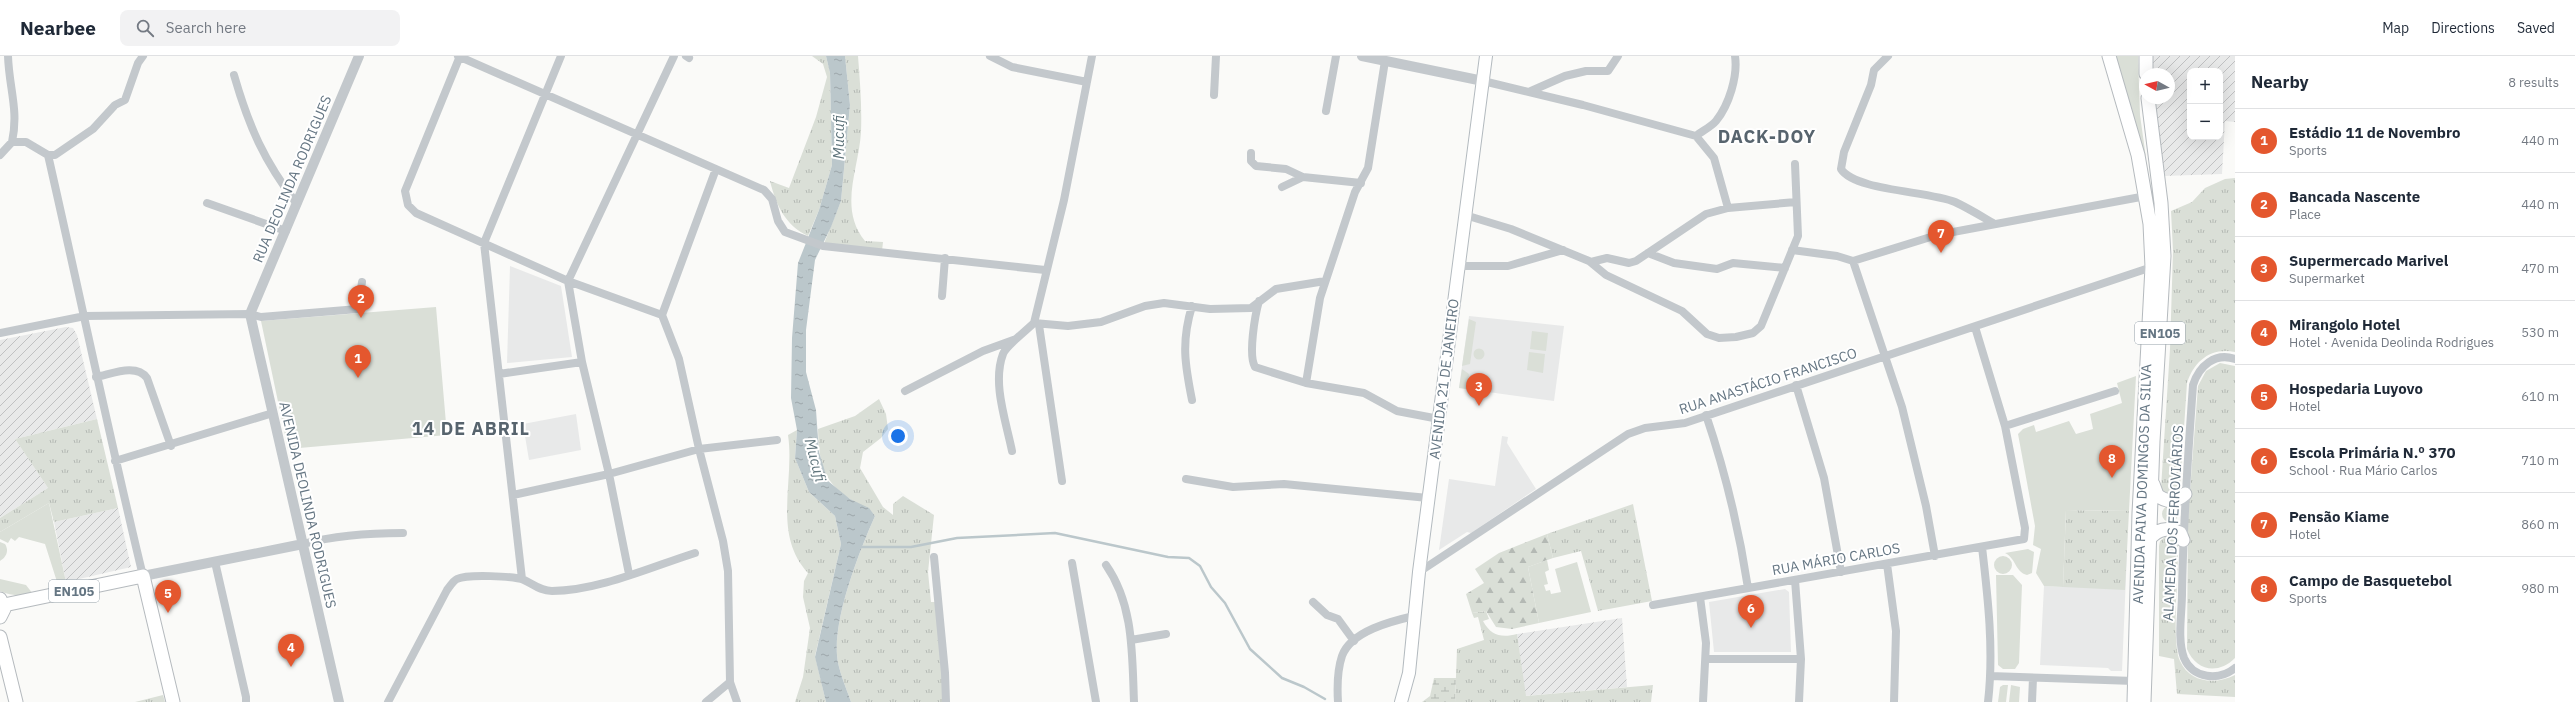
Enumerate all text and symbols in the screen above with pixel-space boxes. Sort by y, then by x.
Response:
search box [120,10,400,46]
text: Nearbee [20,16,96,40]
icon: search [134,17,156,39]
text: Search here [166,18,246,37]
text: Map [2382,19,2409,37]
text: Directions [2431,19,2495,37]
text: Saved [2517,19,2555,37]
north arrow [2139,68,2175,104]
map controls [2187,68,2223,140]
button: + [2187,68,2223,104]
text: Nearby [2251,71,2309,93]
text: 8 results [2508,74,2559,91]
street label: RUA DEOLINDA RODRIGUES [249,93,335,265]
button: − [2187,104,2223,140]
water label: Mucufi [829,114,848,159]
text: Estádio 11 de Novembro [2289,123,2460,142]
district label: DACK-DOY [1718,125,1816,148]
text: 1 [2260,132,2268,149]
text: 440 m [2521,132,2559,149]
text: Sports [2289,142,2327,159]
text: Bancada Nascente [2289,187,2420,206]
text: 2 [2260,196,2268,213]
text: 440 m [2521,196,2559,213]
text: Place [2289,206,2321,223]
pin: 7 [1928,220,1954,253]
text: Supermercado Marivel [2289,251,2448,270]
text: 3 [2260,260,2268,277]
text: 470 m [2521,260,2559,277]
text: Supermarket [2289,270,2365,287]
pin: 2 [348,285,374,318]
street label: AVENIDA 21 DE JANEIRO [1425,298,1463,460]
text: Mirangolo Hotel [2289,315,2400,334]
road number: EN105 [2135,322,2185,344]
text: 4 [2260,324,2268,341]
text: 530 m [2521,324,2559,341]
text: Hotel · Avenida Deolinda Rodrigues [2289,334,2494,351]
street label: RUA ANASTÁCIO FRANCISCO [1676,343,1859,418]
pin: 1 [345,345,371,378]
street label: AVENIDA PAIVA DOMINGOS DA SILVA [2129,364,2155,604]
pin: 3 [1466,373,1492,406]
text: Hospedaria Luyovo [2289,379,2423,398]
text: 5 [2260,388,2268,405]
text: 610 m [2521,388,2559,405]
text: Hotel [2289,398,2321,415]
street label: AVENIDA DEOLINDA RODRIGUES [275,400,341,610]
district label: 14 DE ABRIL [412,417,530,440]
street label: ALAMEDA DOS FERROVIÁRIOS [2158,424,2187,621]
your location [888,426,908,446]
water label: Mucufi [801,436,831,484]
text: Escola Primária N.º 370 [2289,443,2455,462]
pin: 8 [2099,445,2125,478]
text: 6 [2260,452,2268,469]
text: 710 m [2521,452,2559,469]
text: School · Rua Mário Carlos [2289,462,2437,479]
text: Pensão Kiame [2289,507,2389,526]
text: 7 [2260,516,2268,533]
text: 860 m [2521,516,2559,533]
text: Hotel [2289,526,2321,543]
street label: RUA MÁRIO CARLOS [1770,538,1901,579]
text: Campo de Basquetebol [2289,571,2452,590]
road number: EN105 [49,580,99,602]
pin: 5 [155,580,181,613]
text: 8 [2260,580,2268,597]
text: 980 m [2521,580,2559,597]
text: Sports [2289,590,2327,607]
pin: 6 [1738,595,1764,628]
pin: 4 [278,634,304,667]

